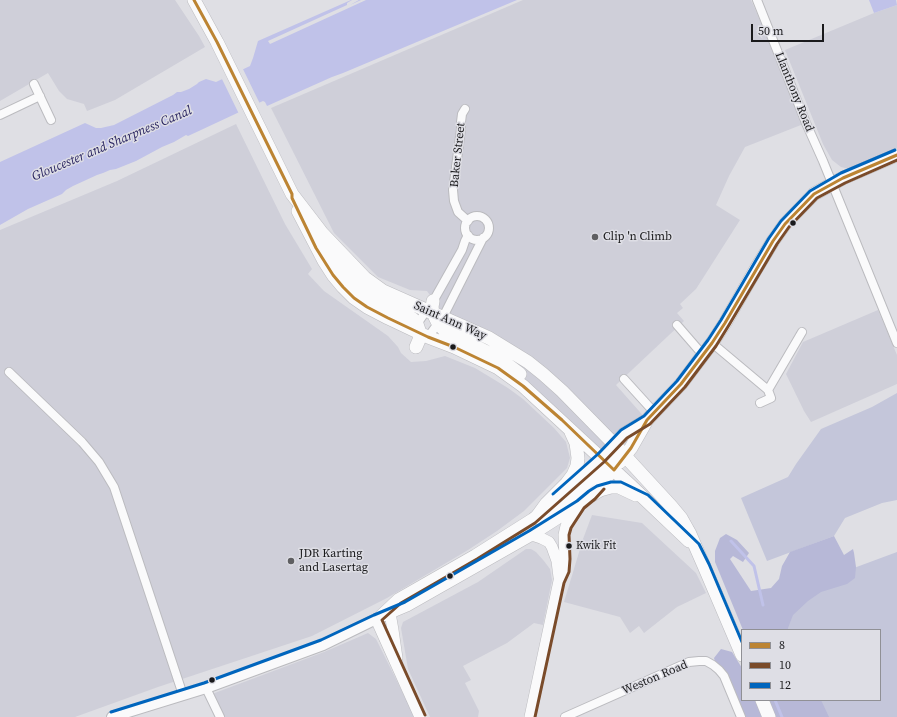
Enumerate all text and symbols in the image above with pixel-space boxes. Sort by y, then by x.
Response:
scale bar [753,16,826,42]
text: 50 m [758,23,784,39]
street label: Llanthony Road [771,50,817,134]
water label: Gloucester and Sharpness Canal [30,103,194,185]
street label: Baker Street [447,122,469,188]
unlabelled marker [788,218,798,228]
place label: Clip 'n Climb [603,230,672,244]
marker: Clip 'n Climb [590,232,600,242]
street label: Saint Ann Way [411,299,489,343]
unlabelled marker [448,342,458,352]
place label: Kwik Fit [576,539,616,553]
marker: Kwik Fit [564,541,574,551]
place label: JDR Karting and Lasertag [299,547,368,575]
marker: JDR Karting and Lasertag [286,556,296,566]
unlabelled marker [445,571,455,581]
legend [741,629,881,701]
text: 8 [779,637,785,653]
text: 10 [779,657,791,673]
street label: Weston Road [620,658,690,698]
unlabelled marker [207,675,217,685]
text: 12 [779,677,791,693]

